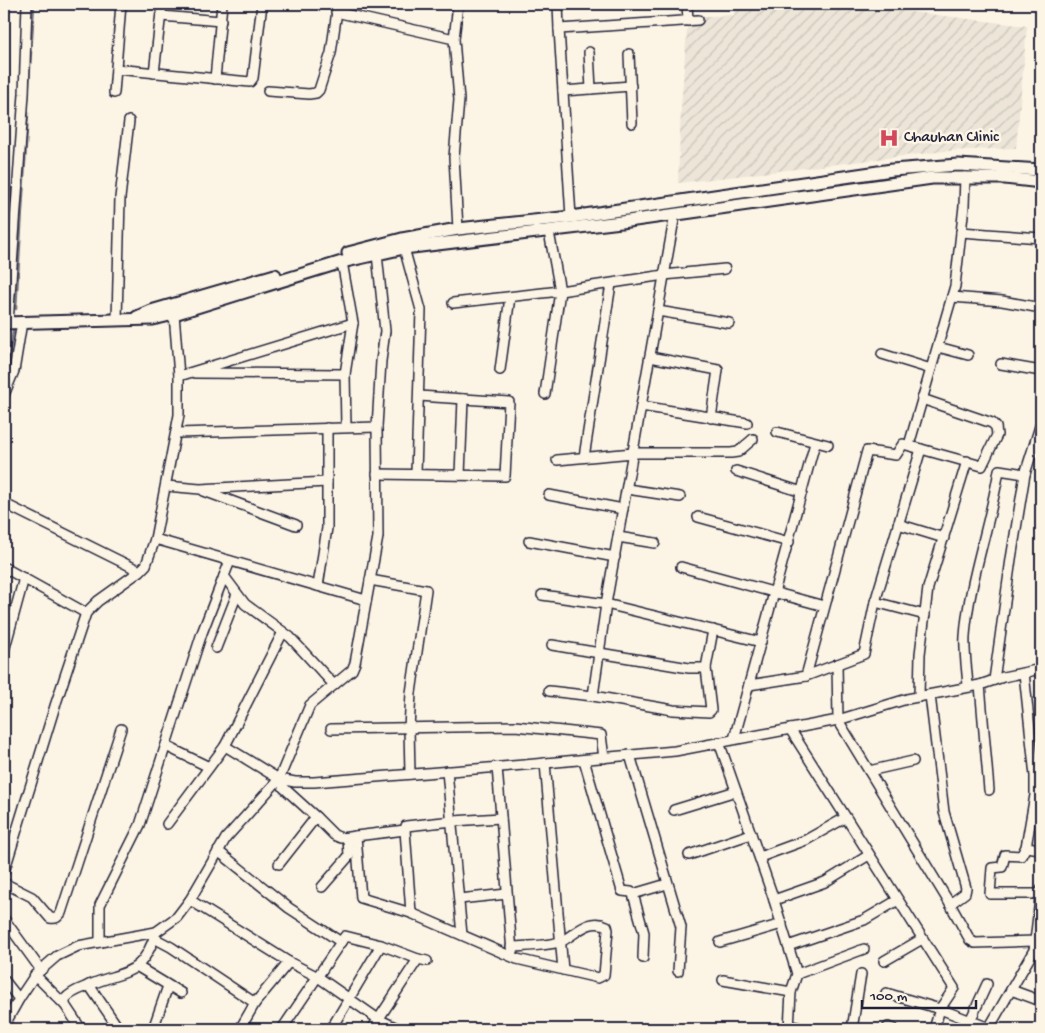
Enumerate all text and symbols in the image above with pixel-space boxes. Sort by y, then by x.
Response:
hospital icon: Chauhan Clinic [878,127,900,149]
place label: Chauhan Clinic [904,129,999,148]
scale bar [862,978,976,1010]
text: 100 m [869,988,908,1006]

